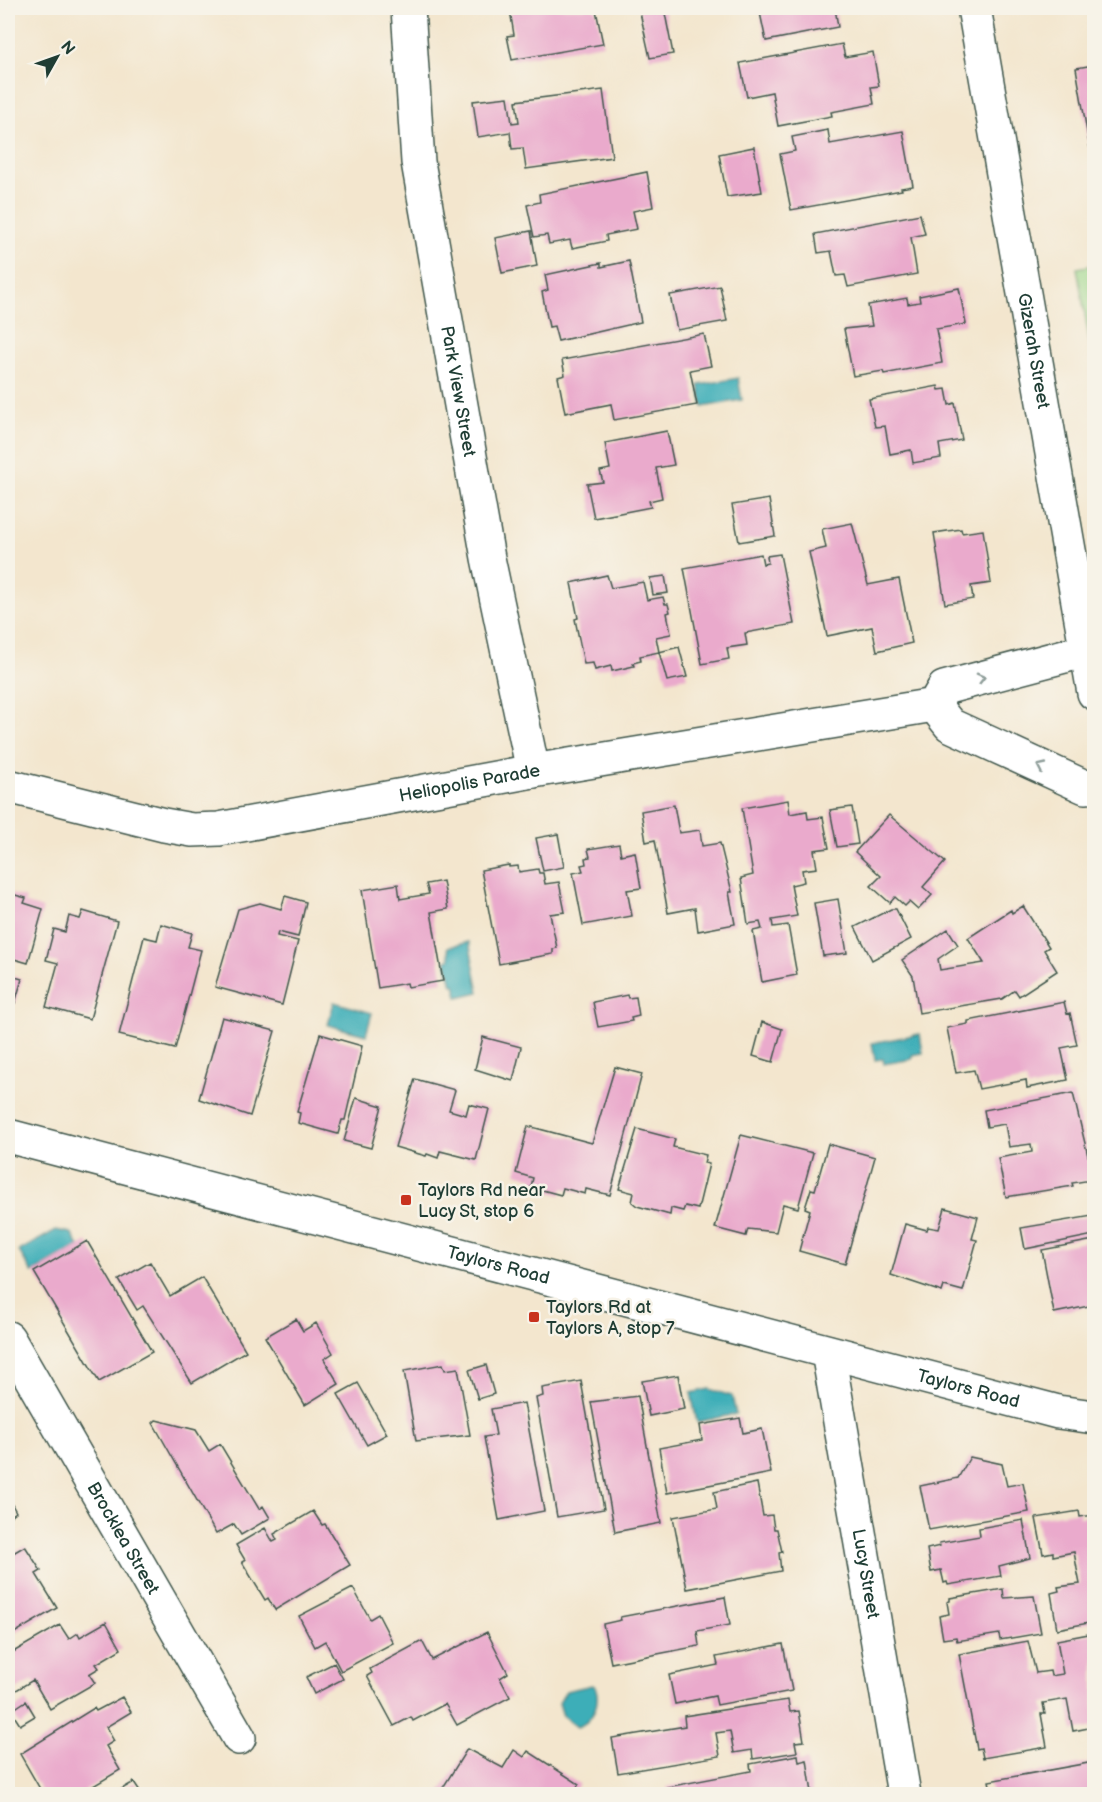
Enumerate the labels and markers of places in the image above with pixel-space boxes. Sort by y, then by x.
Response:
place label: Taylors Rd near Lucy St, stop 6 [418,1180,546,1222]
marker: Taylors Rd near Lucy St, stop 6 [399,1193,413,1207]
place label: Taylors Rd at Taylors A, stop 7 [546,1297,675,1339]
marker: Taylors Rd at Taylors A, stop 7 [527,1310,541,1324]

